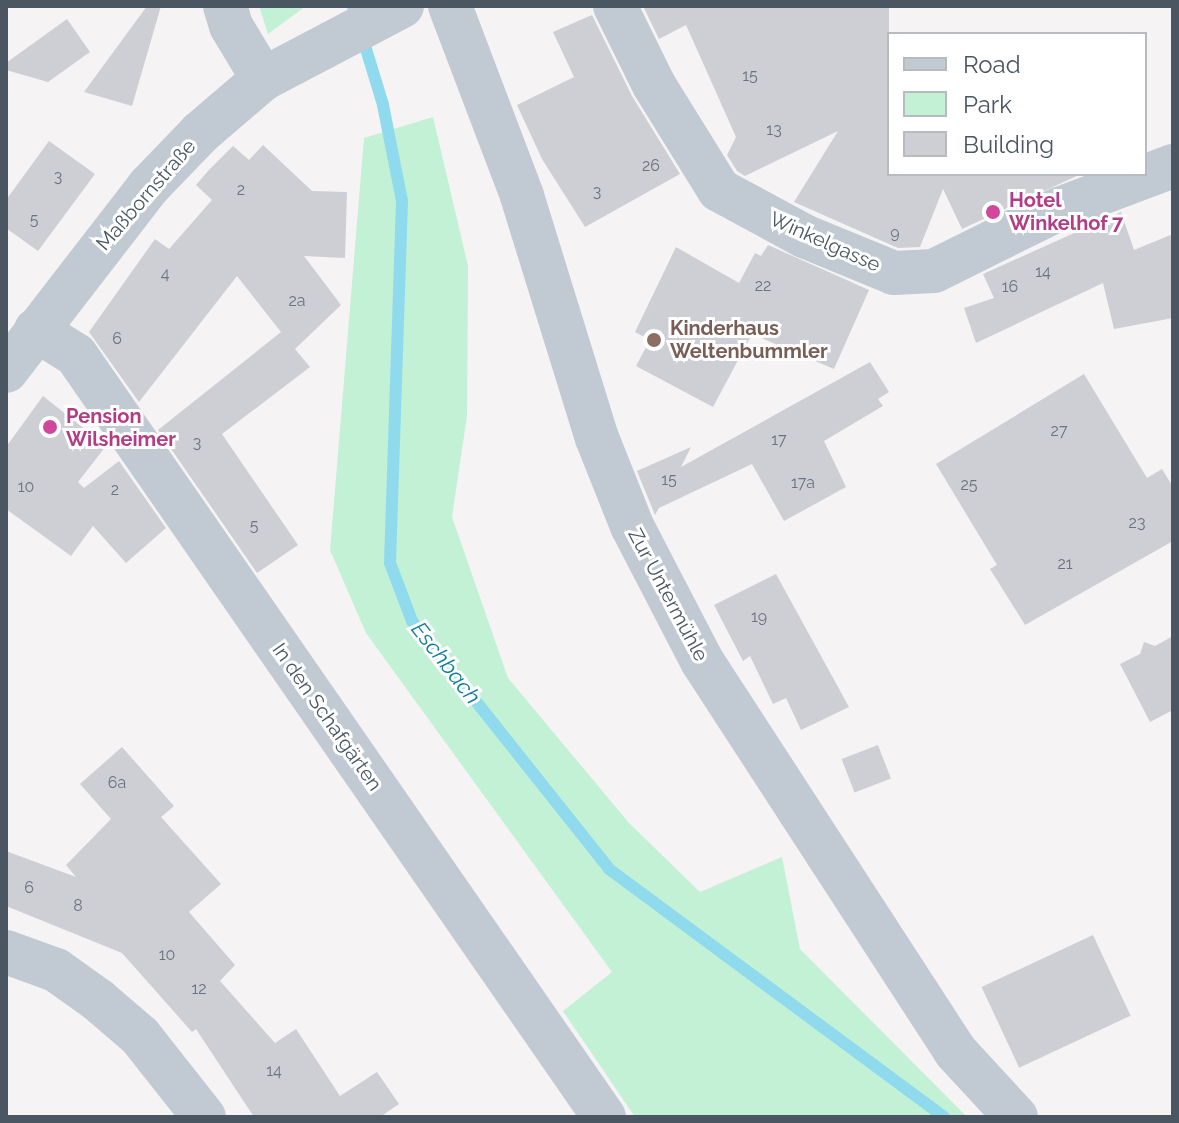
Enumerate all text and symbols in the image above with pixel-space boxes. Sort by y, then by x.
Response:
legend [887,32,1147,176]
text: Road [963,50,1021,79]
house number: 15 [742,66,758,86]
text: Park [963,90,1012,119]
house number: 13 [766,120,782,140]
text: Building [963,130,1054,159]
street label: Maßbornstraße [91,135,201,255]
house number: 26 [642,156,660,176]
house number: 3 [54,167,62,187]
house number: 2 [237,180,245,200]
house number: 3 [593,182,601,202]
place label: Hotel Winkelhof 7 [1009,188,1124,235]
marker: Hotel Winkelhof 7 [984,203,1002,221]
street label: Winkelgasse [766,207,884,277]
house number: 5 [30,210,38,230]
house number: 9 [890,223,900,243]
house number: 14 [1035,262,1051,282]
house number: 4 [161,264,169,284]
house number: 22 [755,276,771,296]
house number: 16 [1002,277,1018,297]
house number: 2a [288,291,306,311]
place label: Kinderhaus Weltenbummler [670,316,828,363]
house number: 6 [112,329,122,349]
marker: Kinderhaus Weltenbummler [645,331,663,349]
place label: Pension Wilsheimer [66,404,176,451]
marker: Pension Wilsheimer [41,418,59,436]
house number: 27 [1051,421,1067,441]
house number: 17 [771,430,787,450]
house number: 3 [193,433,201,453]
house number: 15 [661,470,677,490]
house number: 17a [791,473,815,493]
house number: 25 [960,475,978,495]
house number: 10 [18,477,34,497]
house number: 2 [111,480,119,500]
house number: 23 [1129,513,1145,533]
house number: 5 [250,516,258,536]
street label: Zur Untermühle [623,524,713,666]
house number: 21 [1057,554,1073,574]
house number: 19 [751,607,767,627]
water label: Eschbach [406,617,486,709]
street label: In den Schafgärten [267,639,387,795]
house number: 6a [108,773,126,793]
house number: 6 [24,878,34,898]
house number: 8 [73,896,83,916]
house number: 10 [159,945,175,965]
house number: 12 [191,979,207,999]
house number: 14 [266,1061,282,1081]

